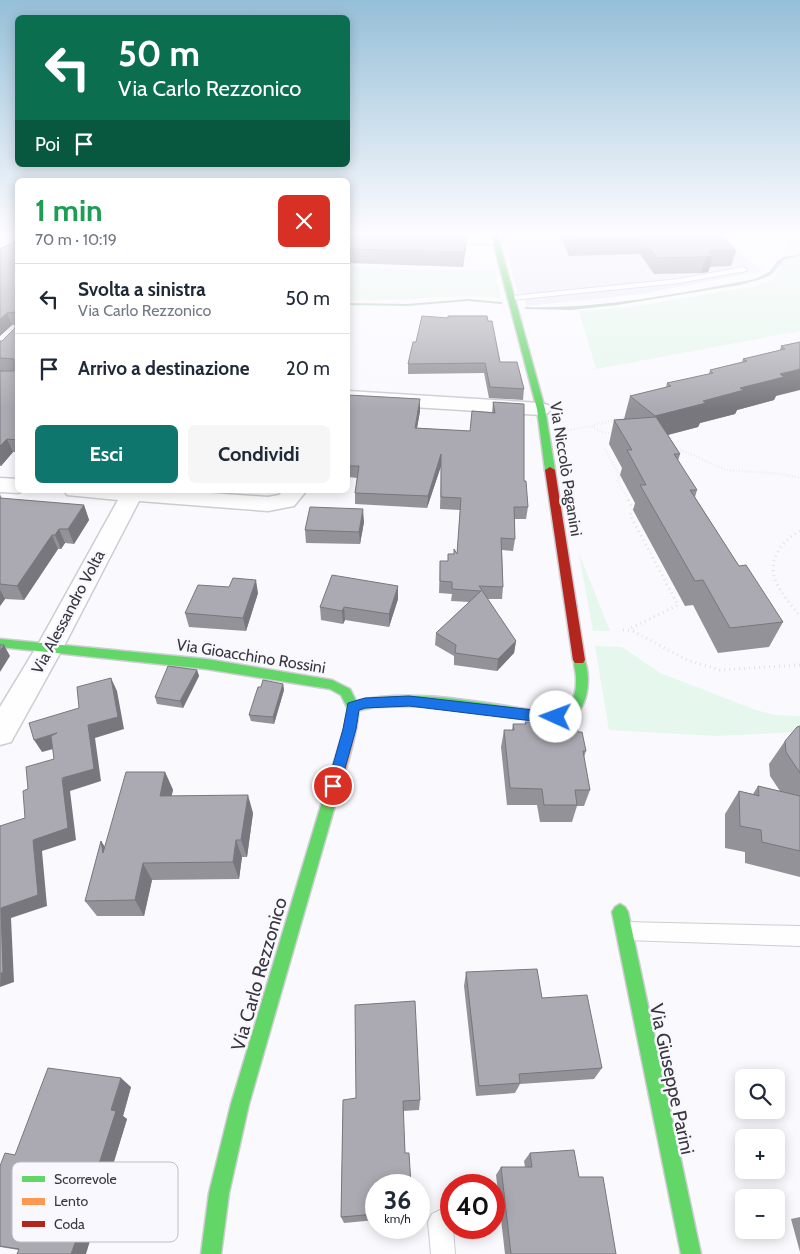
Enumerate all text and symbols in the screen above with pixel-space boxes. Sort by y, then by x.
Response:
text: 50 m [118,32,200,75]
icon: left [35,35,100,100]
text: Via Carlo Rezzonico [118,75,301,102]
icon: arrive [70,130,98,158]
text: Poi [35,133,60,156]
text: 1 min [35,192,103,229]
button: close [278,195,330,247]
text: 70 m · 10:19 [35,230,117,249]
text: Svolta a sinistra [78,278,206,301]
icon: left [35,285,63,313]
text: 50 m [286,287,330,310]
text: Via Carlo Rezzonico [78,301,211,320]
icon: arrive [35,355,63,383]
text: Arrivo a destinazione [78,357,249,380]
text: 20 m [286,357,330,380]
street label: Via Niccolò Paganini [546,400,586,538]
button: Esci [35,425,178,483]
button: Condividi [188,425,330,483]
street label: Via Alessandro Volta [27,547,109,677]
street label: Via Gioacchino Rossini [175,635,327,677]
position arrow [529,690,581,742]
pin [312,765,354,807]
icon: arrive [319,772,347,800]
street label: Via Carlo Rezzonico [226,895,292,1053]
street label: Via Giuseppe Parini [645,1001,699,1157]
map controls [735,1069,785,1239]
button: search [735,1069,785,1119]
button: + [735,1129,785,1179]
legend [12,1162,178,1242]
text: Scorrevole [54,1170,117,1188]
speed limit sign: 40 [440,1174,505,1239]
text: 36 [384,1185,411,1215]
button: − [735,1189,785,1239]
text: Lento [54,1192,88,1210]
text: km/h [384,1211,411,1226]
text: Coda [54,1215,85,1233]

